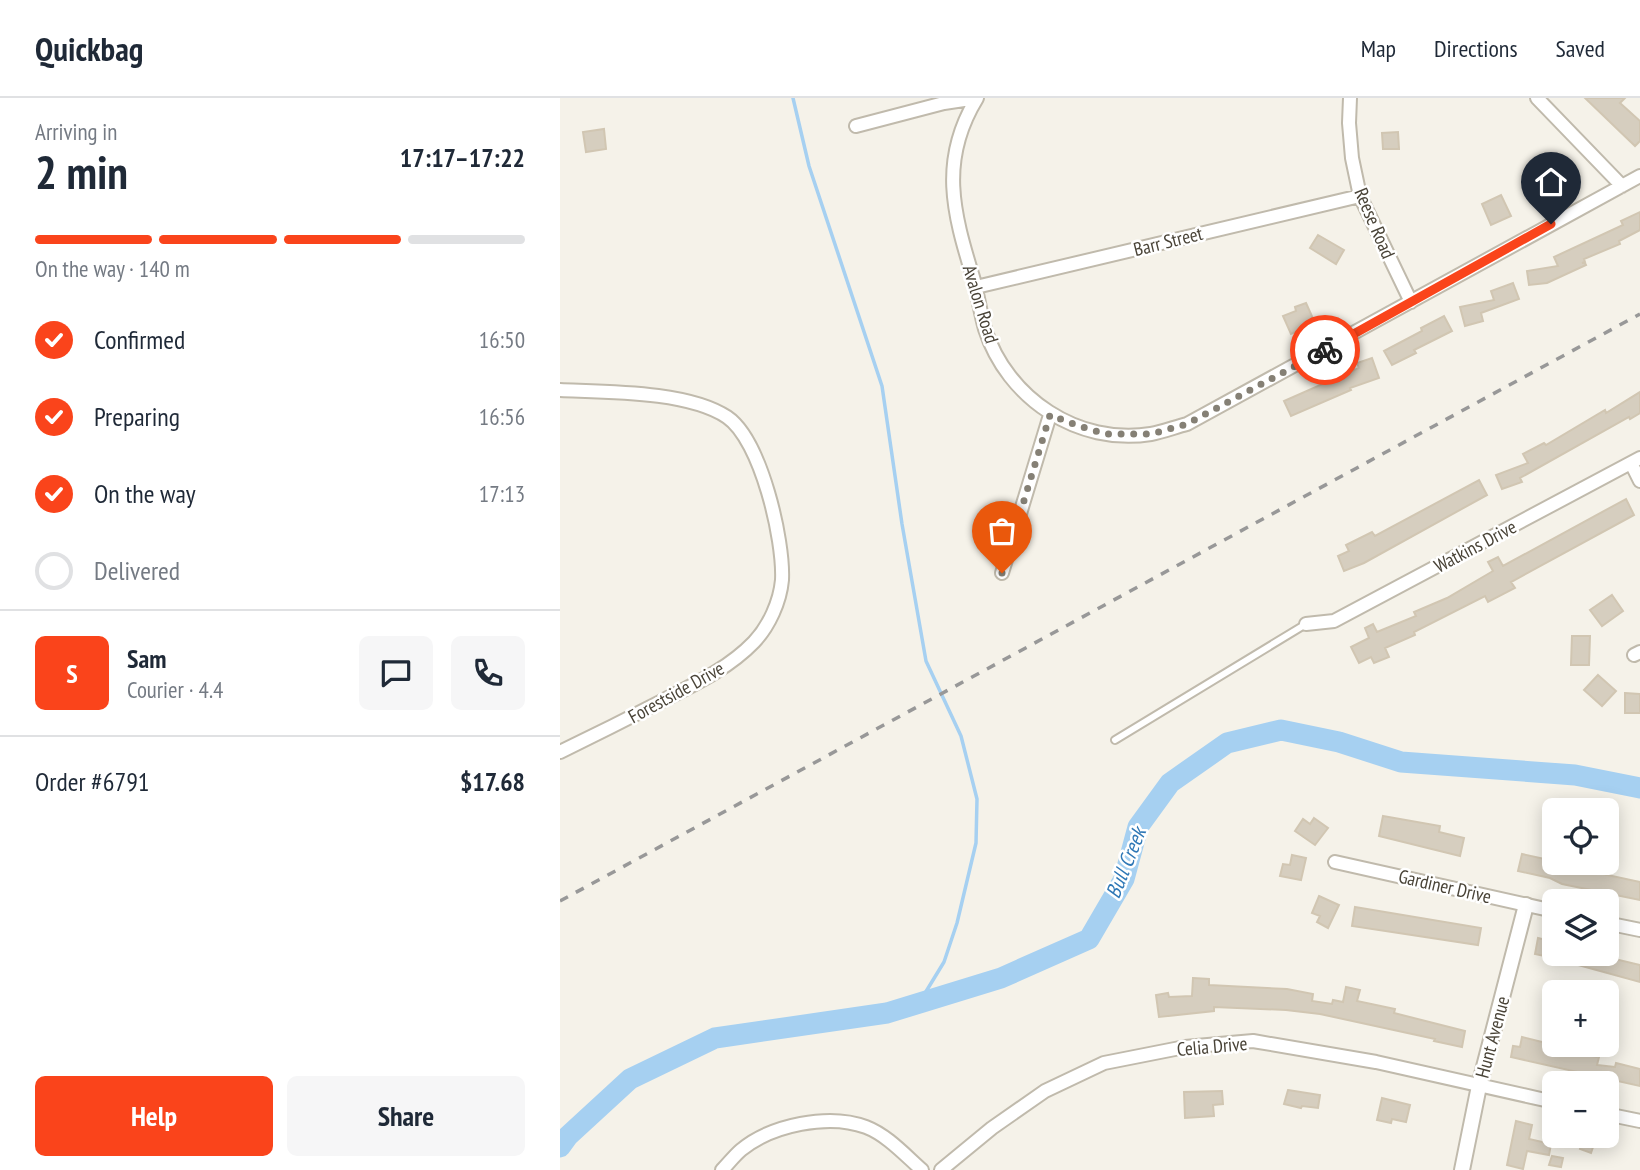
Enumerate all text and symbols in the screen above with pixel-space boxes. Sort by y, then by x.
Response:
text: Quickbag [35,27,143,70]
text: Map [1361,33,1396,64]
text: Directions [1434,33,1518,64]
text: Saved [1556,33,1605,64]
text: Arriving in [35,117,117,146]
text: 17:17–17:22 [400,141,525,174]
text: 2 min [35,142,128,202]
pin [1521,152,1581,224]
icon: home [1532,163,1570,201]
street label: Reese Road [1349,184,1401,262]
street label: Barr Street [1131,221,1206,261]
text: On the way · 140 m [35,254,190,283]
street label: Avalon Road [958,262,1004,346]
courier [1290,315,1360,385]
icon: check [35,321,73,359]
text: Confirmed [94,323,185,356]
text: 16:50 [479,325,525,354]
icon: bike [1306,331,1344,369]
icon: check [35,398,73,436]
text: Preparing [94,400,180,433]
text: 16:56 [479,402,525,431]
icon: check [35,475,73,513]
text: On the way [94,477,196,510]
text: 17:13 [479,479,525,508]
pin [972,501,1032,573]
icon: bag [983,512,1021,550]
street label: Watkins Drive [1430,514,1520,578]
text: Delivered [94,554,180,587]
button: chat [359,636,433,710]
button: phone [451,636,525,710]
text: Sam [127,642,166,675]
street label: Forestside Drive [624,656,728,728]
text: S [66,657,78,690]
text: Courier · 4.4 [127,675,223,704]
text: Order #6791 [35,765,150,798]
text: $17.68 [460,765,525,798]
map controls [1542,798,1619,1148]
button: locate [1542,798,1619,875]
water label: Bull Creek [1099,821,1153,902]
street label: Gardiner Drive [1396,864,1494,908]
button: layers [1542,889,1619,966]
button: + [1542,980,1619,1057]
street label: Hunt Avenue [1470,993,1514,1080]
street label: Celia Drive [1176,1031,1248,1061]
button: − [1542,1071,1619,1148]
button: Help [35,1076,273,1156]
button: Share [287,1076,525,1156]

